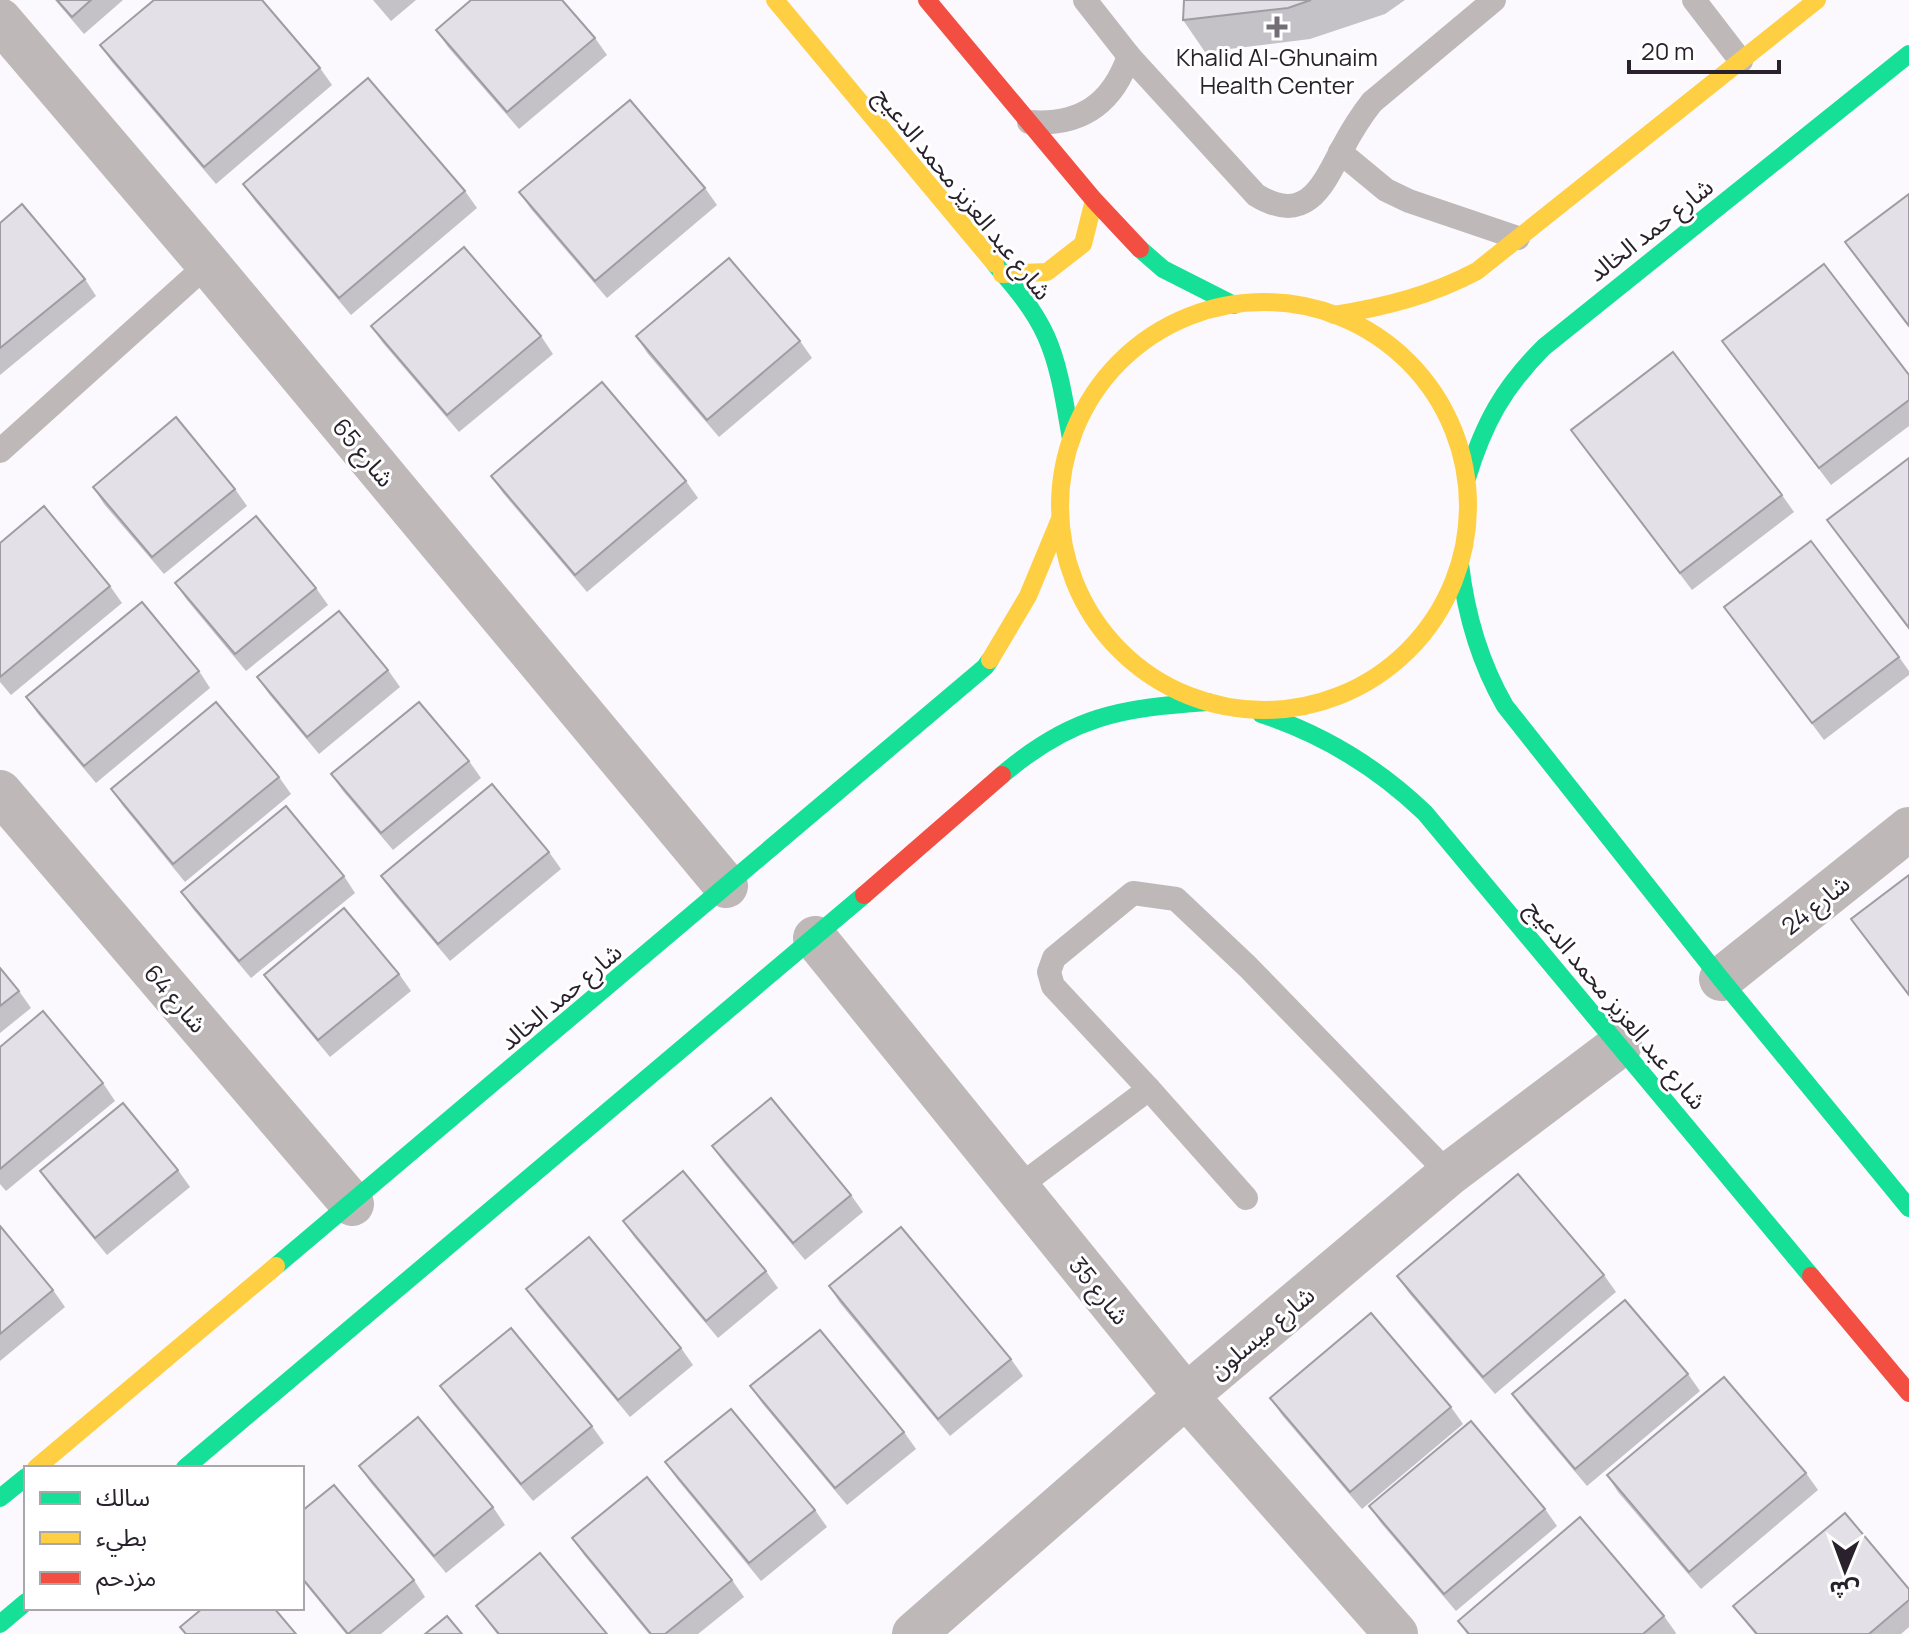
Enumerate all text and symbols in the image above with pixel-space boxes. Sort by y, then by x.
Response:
marker: Khalid Al-Ghunaim Health Center [1266,16,1288,38]
scale bar [1629,24,1779,74]
text: 20 m [1641,34,1694,67]
place label: Khalid Al-Ghunaim Health Center [1176,40,1378,101]
street label: شارع عبد العزيز محمد الدعيج [866,80,1060,308]
street label: شارع حمد الخالد [1581,170,1721,290]
street label: شارع 65 [324,411,402,495]
street label: شارع 24 [1774,866,1857,943]
street label: شارع عبد العزيز محمد الدعيج [1518,892,1715,1117]
street label: شارع حمد الخالد [492,935,629,1059]
street label: شارع 64 [136,957,215,1041]
street label: شارع 35 [1061,1249,1138,1332]
street label: شارع ميسلون [1201,1278,1322,1387]
legend [24,1466,304,1610]
text: سالك [96,1480,150,1513]
text: بطيء [96,1520,147,1557]
north arrow [1805,1530,1885,1610]
text: مزدحم [96,1560,156,1595]
text: ش [1829,1575,1860,1605]

